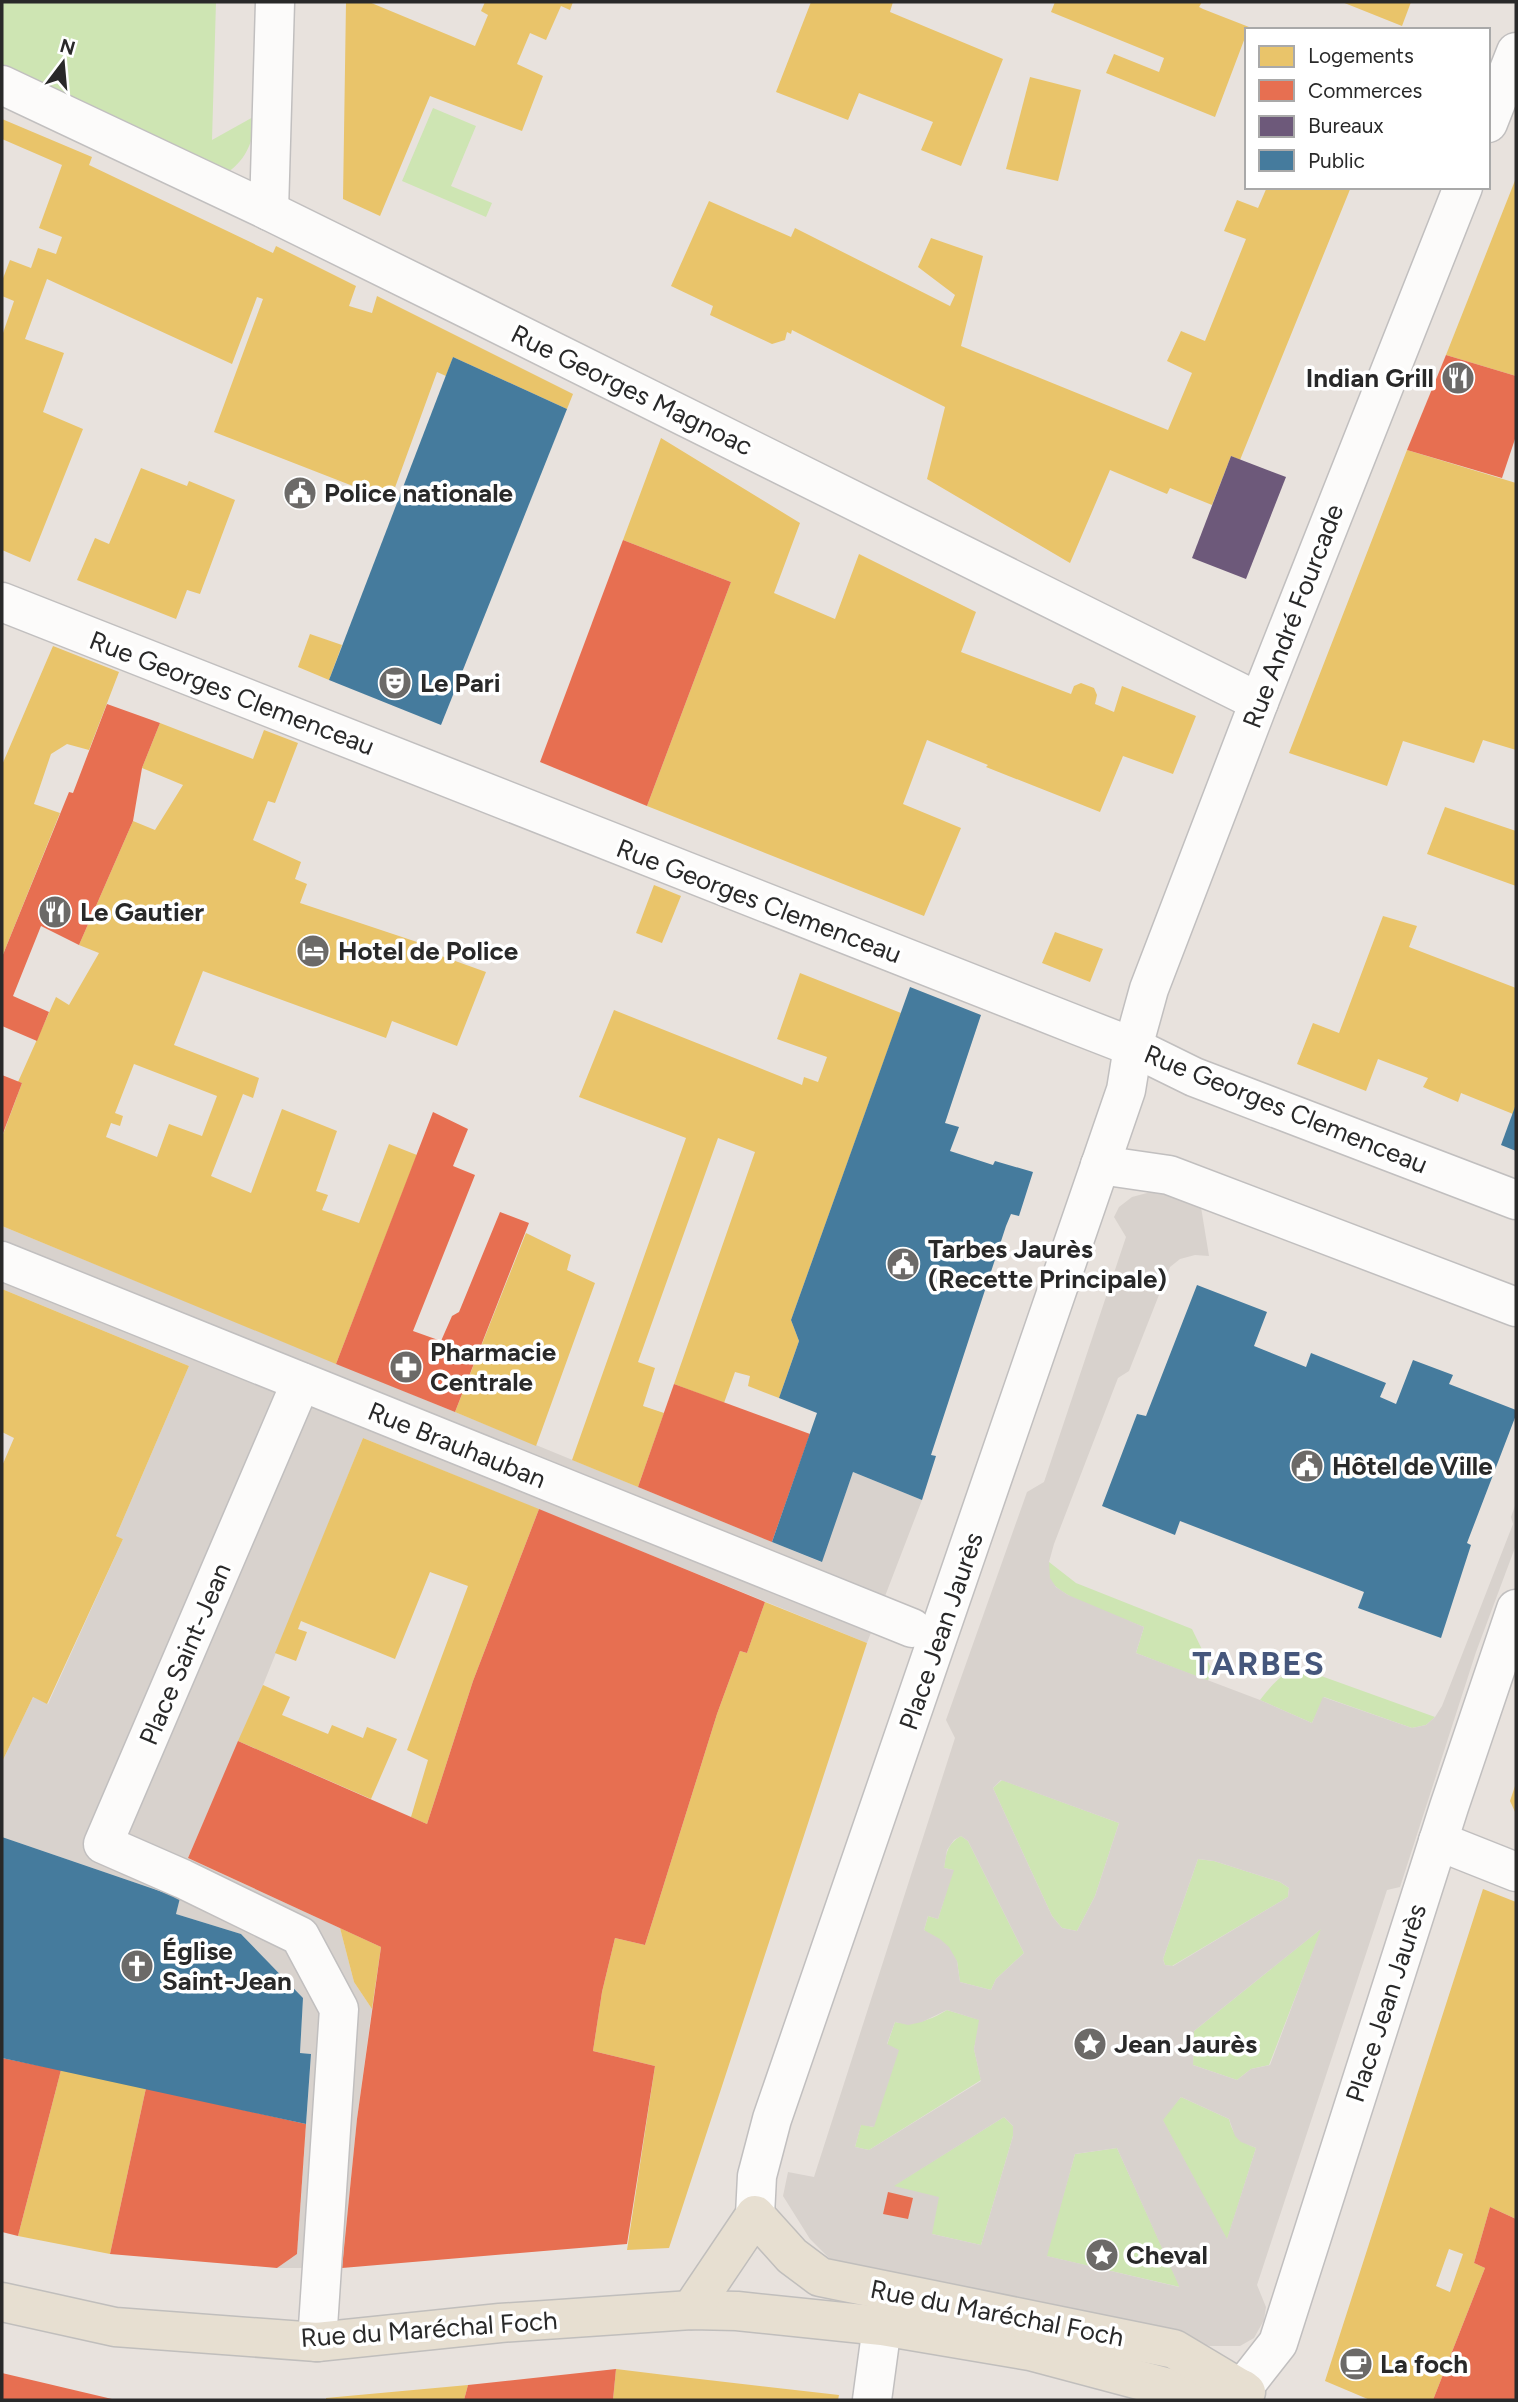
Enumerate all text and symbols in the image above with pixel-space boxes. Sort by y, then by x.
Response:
north arrow [28,28,98,98]
legend [1245,28,1490,189]
text: N [57,34,78,60]
text: Logements [1308,43,1414,68]
text: Commerces [1308,78,1422,103]
text: Bureaux [1308,113,1384,138]
text: Public [1308,148,1365,173]
street label: Rue Georges Magnoac [506,318,758,462]
restaurant icon: Indian Grill [1439,359,1477,397]
place label: Indian Grill [1306,362,1434,394]
public building icon: Police nationale [281,474,319,512]
place label: Police nationale [324,477,513,509]
street label: Rue André Fourcade [1236,500,1350,732]
street label: Rue Georges Clemenceau [85,624,379,762]
theatre icon: Le Pari [376,664,414,702]
place label: Le Pari [420,667,501,699]
street label: Rue Georges Clemenceau [612,832,906,970]
restaurant icon: Le Gautier [36,893,74,931]
place label: Le Gautier [80,896,204,928]
hotel icon: Hotel de Police [294,932,332,970]
place label: Hotel de Police [338,935,518,967]
street label: Rue Georges Clemenceau [1140,1037,1432,1181]
place label: Tarbes Jaurès (Recette Principale) [928,1233,1167,1295]
public building icon: Tarbes Jaurès (Recette Principale) [884,1245,922,1283]
place label: Pharmacie Centrale [430,1336,556,1398]
pharmacy icon: Pharmacie Centrale [387,1348,425,1386]
street label: Rue Brauhauban [363,1395,551,1495]
public building icon: Hôtel de Ville [1288,1447,1326,1485]
place label: Hôtel de Ville [1332,1450,1493,1482]
street label: Place Jean Jaurès [892,1528,990,1734]
street label: Place Saint-Jean [132,1558,238,1750]
district label: TARBES [1192,1644,1326,1683]
street label: Place Jean Jaurès [1339,1900,1433,2106]
place label: Église Saint-Jean [162,1935,292,1997]
church icon: Église Saint-Jean [118,1947,156,1985]
place icon: Jean Jaurès [1071,2025,1109,2063]
place label: Jean Jaurès [1114,2028,1257,2060]
place icon: Cheval [1083,2236,1121,2274]
place label: Cheval [1126,2239,1208,2271]
street label: Rue du Maréchal Foch [868,2273,1126,2353]
street label: Rue du Maréchal Foch [299,2304,559,2354]
cafe icon: La foch [1337,2345,1375,2383]
place label: La foch [1380,2348,1468,2380]

